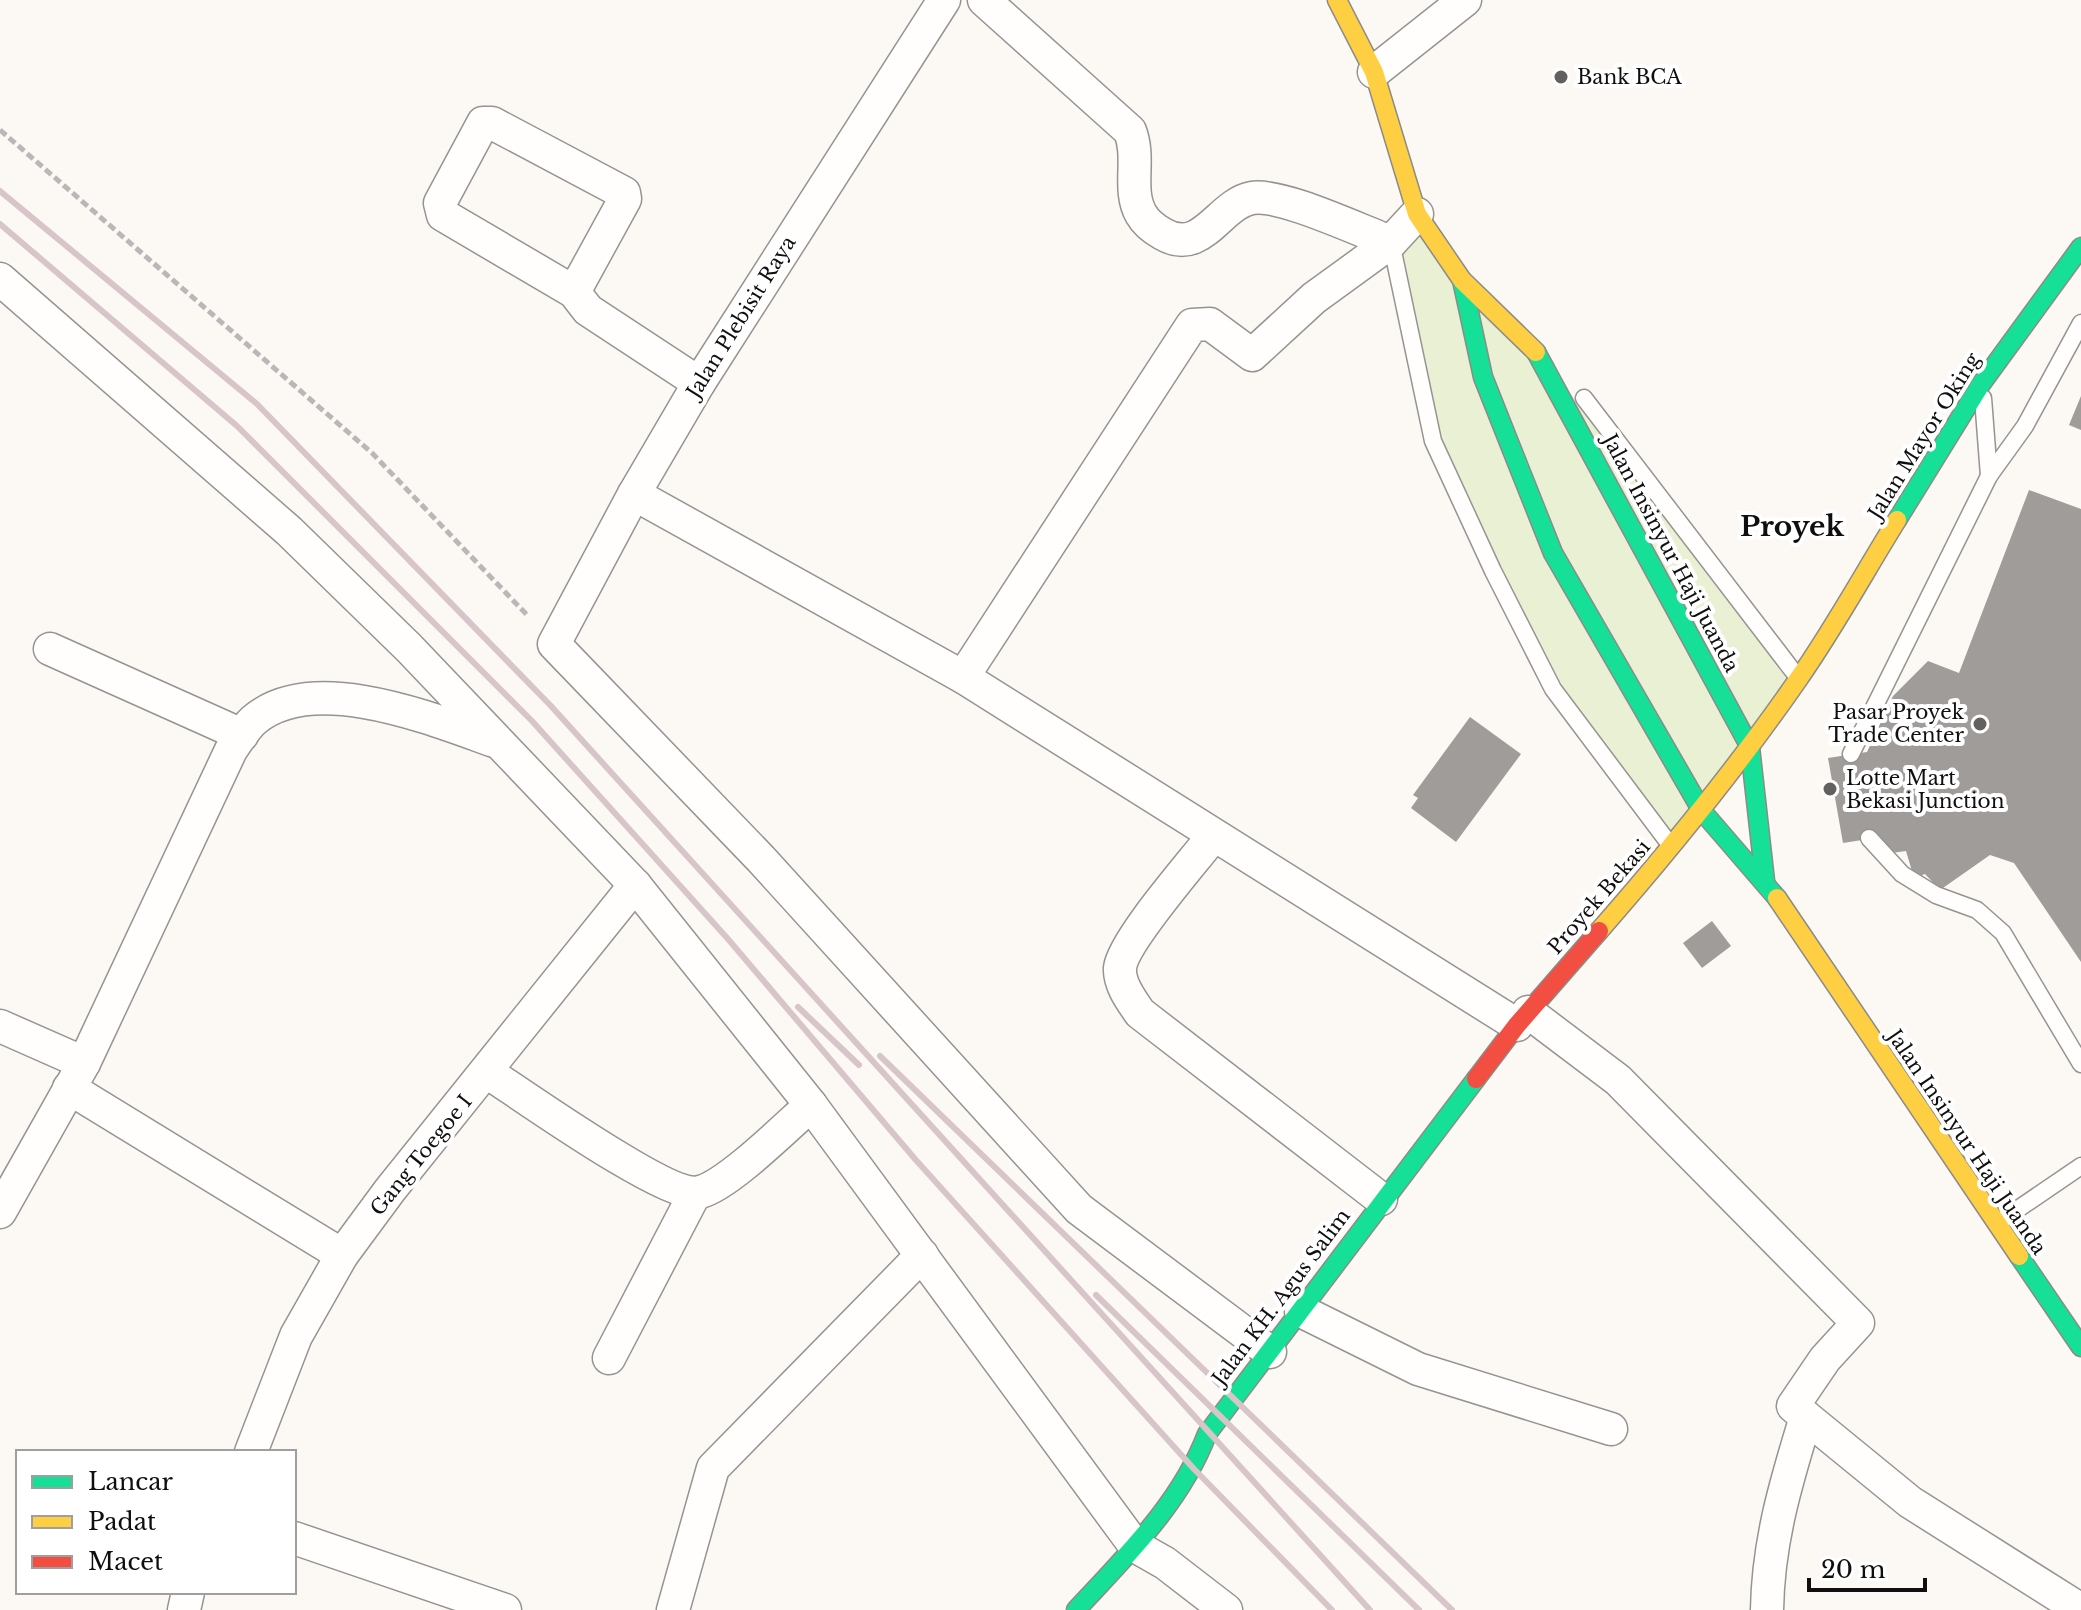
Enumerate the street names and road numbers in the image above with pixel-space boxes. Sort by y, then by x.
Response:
street label: Jalan Plebisit Raya [680,231,801,405]
street label: Jalan Mayor Oking [1861,348,1985,526]
street label: Jalan Insinyur Haji Juanda [1597,427,1745,677]
street label: Proyek Bekasi [1543,835,1655,959]
street label: Jalan Insinyur Haji Juanda [1881,1022,2052,1260]
street label: Gang Toegoe I [365,1090,477,1220]
street label: Jalan KH. Agus Salim [1205,1204,1355,1392]

